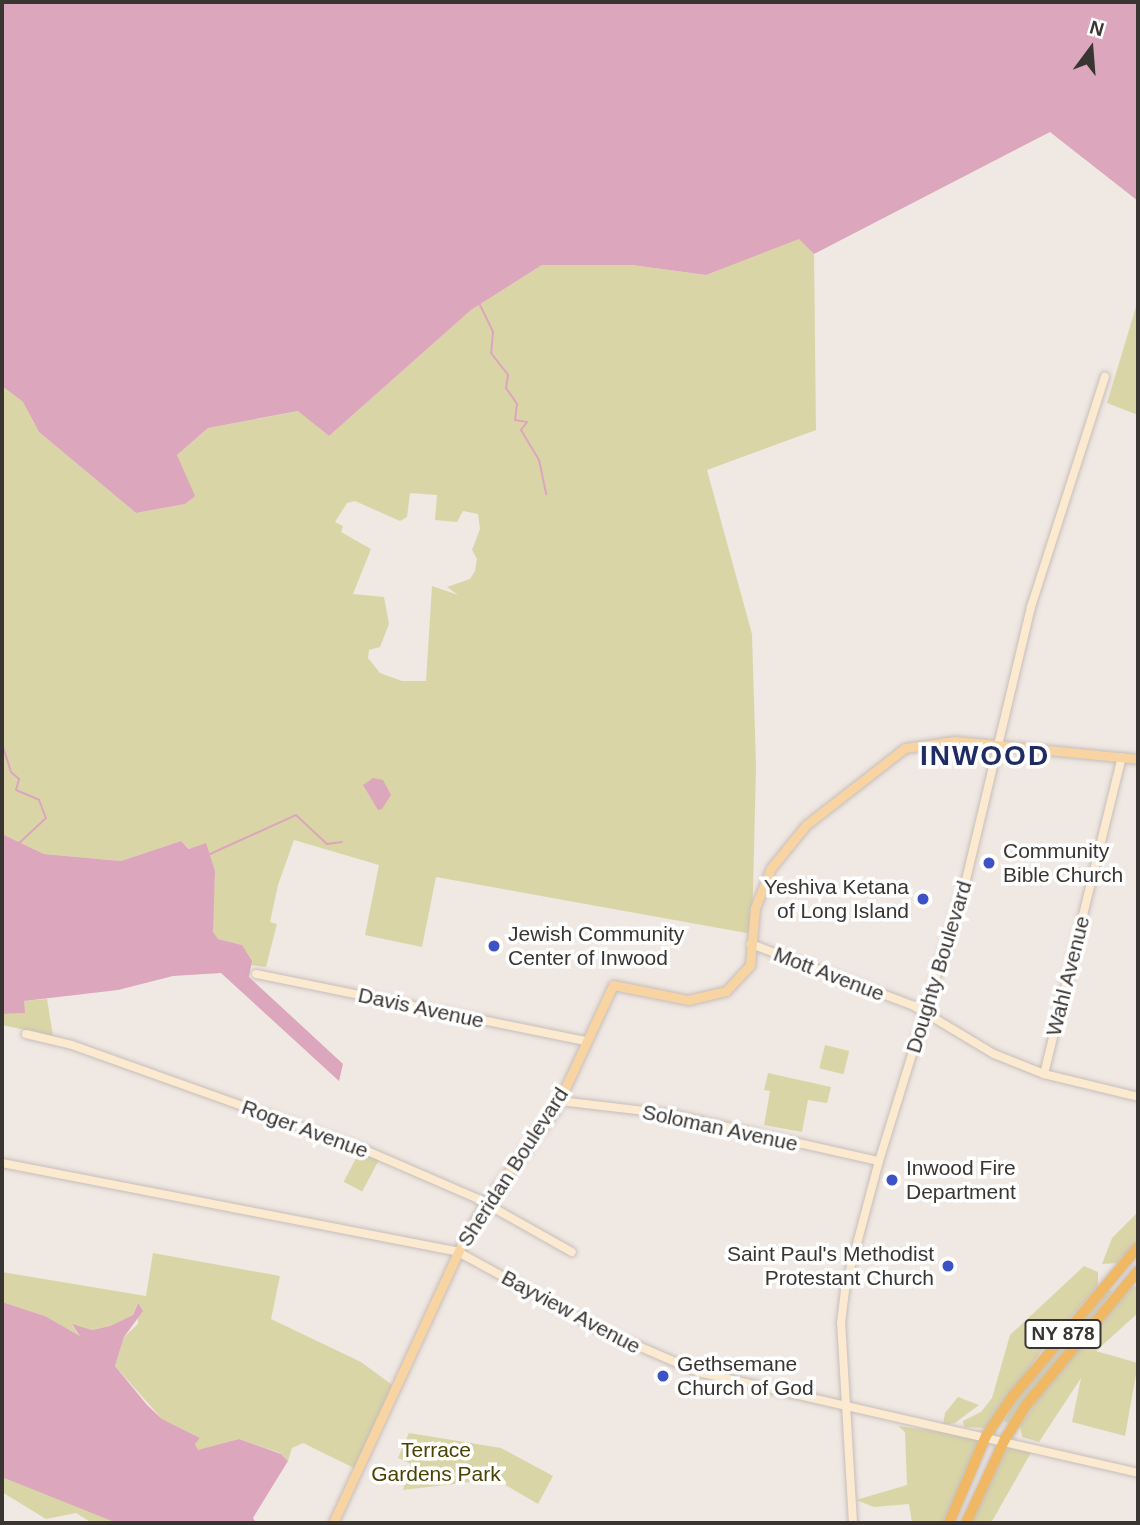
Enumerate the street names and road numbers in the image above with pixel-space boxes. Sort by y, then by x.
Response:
street label: Doughty Boulevard [901,878,977,1056]
street label: Wahl Avenue [1041,913,1095,1039]
street label: Mott Avenue [770,941,888,1007]
street label: Davis Avenue [355,982,487,1034]
street label: Sheridan Boulevard [452,1083,574,1251]
street label: Roger Avenue [238,1094,372,1164]
street label: Soloman Avenue [639,1099,801,1157]
street label: Bayview Avenue [497,1265,645,1359]
road number: NY 878 [1023,1318,1103,1350]

